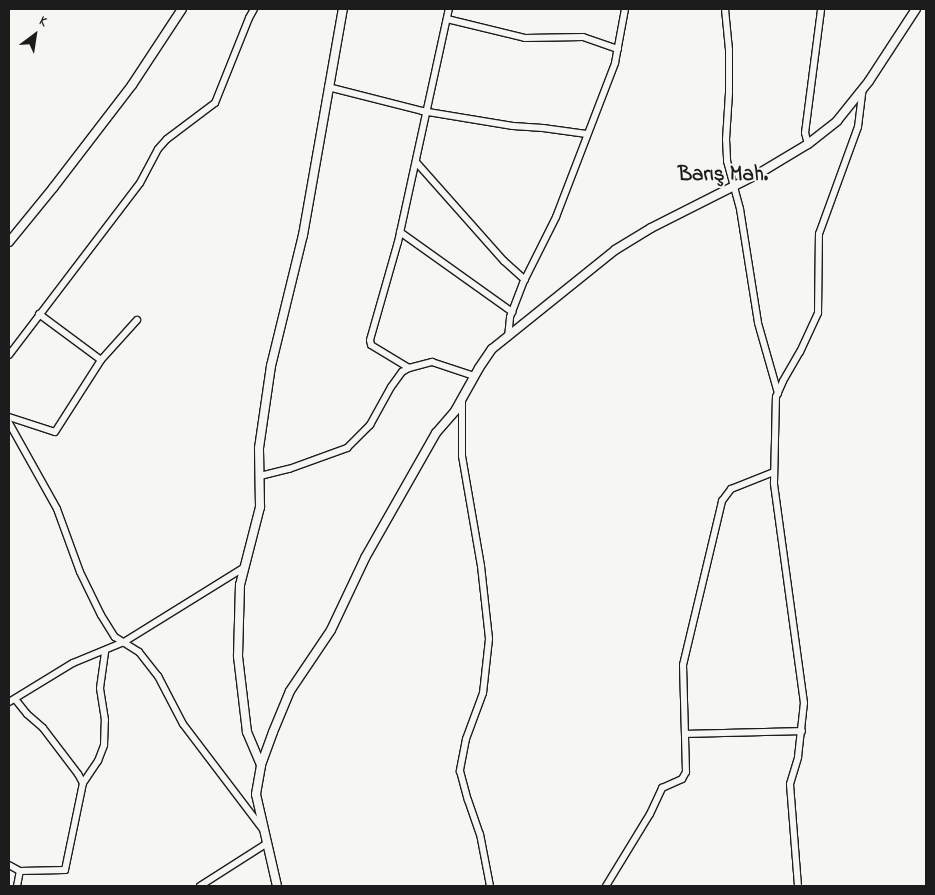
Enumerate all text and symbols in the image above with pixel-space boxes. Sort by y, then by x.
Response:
north arrow [10,10,60,60]
text: K [35,11,51,32]
district label: Barış Mah. [678,162,768,188]

